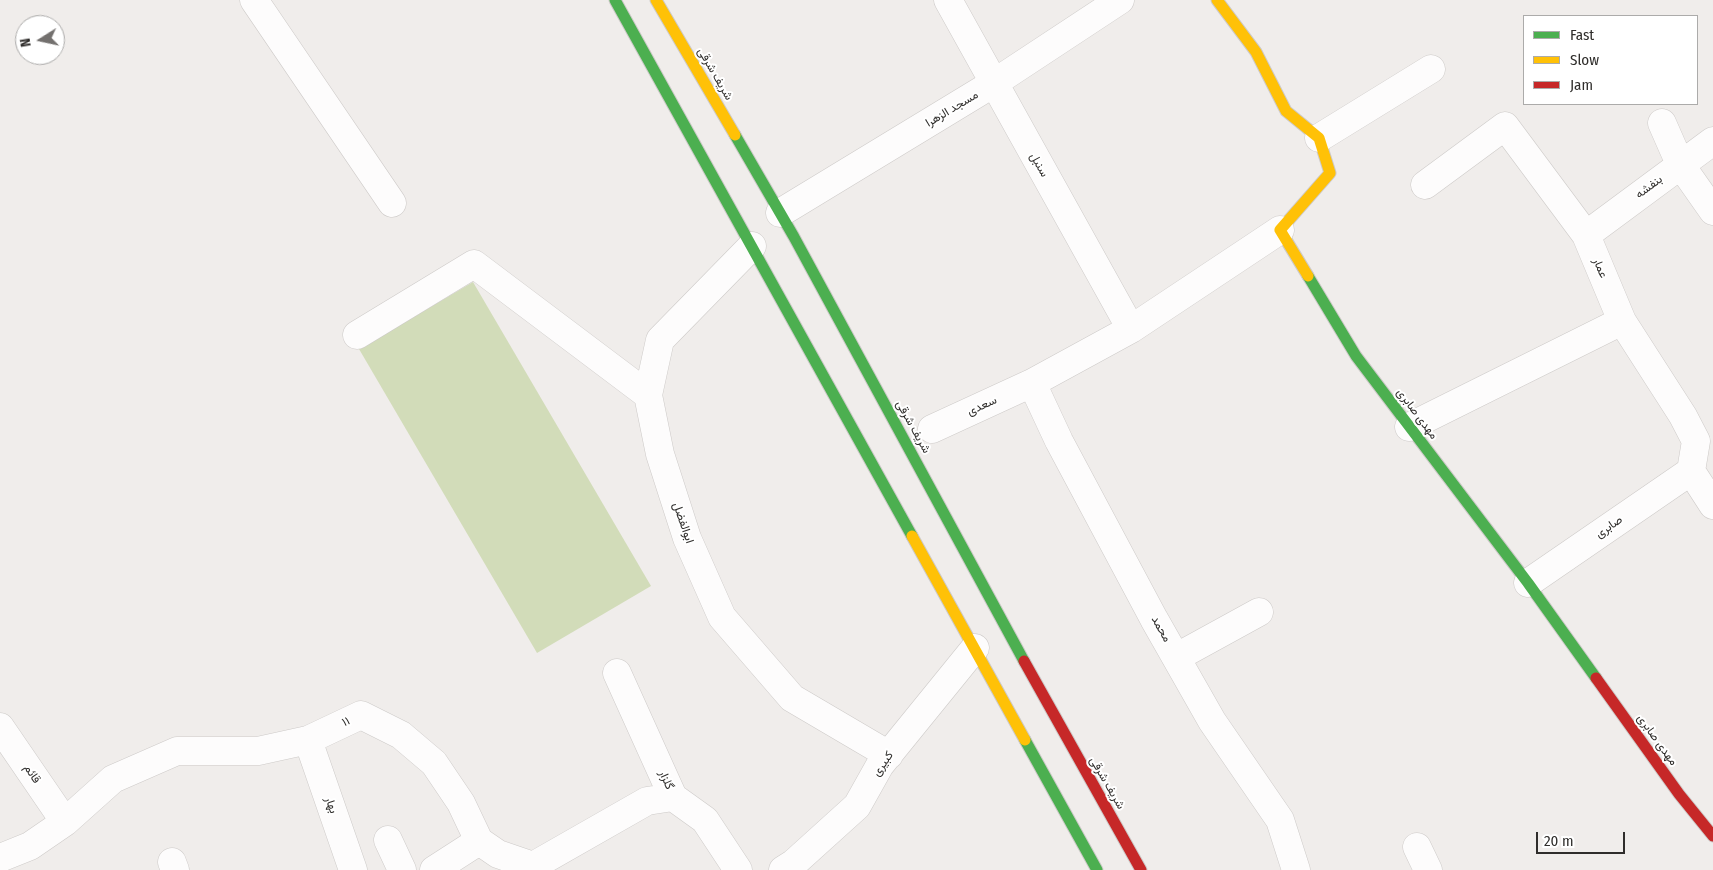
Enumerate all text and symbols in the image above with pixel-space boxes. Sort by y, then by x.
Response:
north arrow [15,15,65,65]
legend [1523,15,1698,105]
text: Fast [1570,26,1594,44]
text: N [17,37,35,48]
street label: شریف شرقی [694,45,736,103]
text: Slow [1570,51,1599,69]
text: Jam [1570,76,1593,94]
street label: مسجد الزهرا [923,88,981,130]
street label: سنبل [1026,150,1052,180]
street label: بنفشه [1633,172,1665,202]
street label: عمار [1589,256,1611,280]
street label: مهدی صابری [1393,386,1441,442]
street label: سعدی [965,393,999,419]
street label: شریف شرقی [893,398,933,456]
street label: ابوالفضل [669,501,697,545]
street label: صابری [1593,513,1625,541]
street label: محمد [1148,613,1174,645]
street label: مهدی صابری [1634,712,1680,768]
street label: ۱۱ [340,714,352,730]
street label: کبیری [869,749,897,779]
street label: شریف شرقی [1086,754,1128,812]
street label: قائم [20,762,44,786]
street label: گلزار [655,768,677,792]
street label: بهار [321,795,341,815]
scale bar [1538,822,1627,854]
text: 20 m [1544,832,1574,850]

